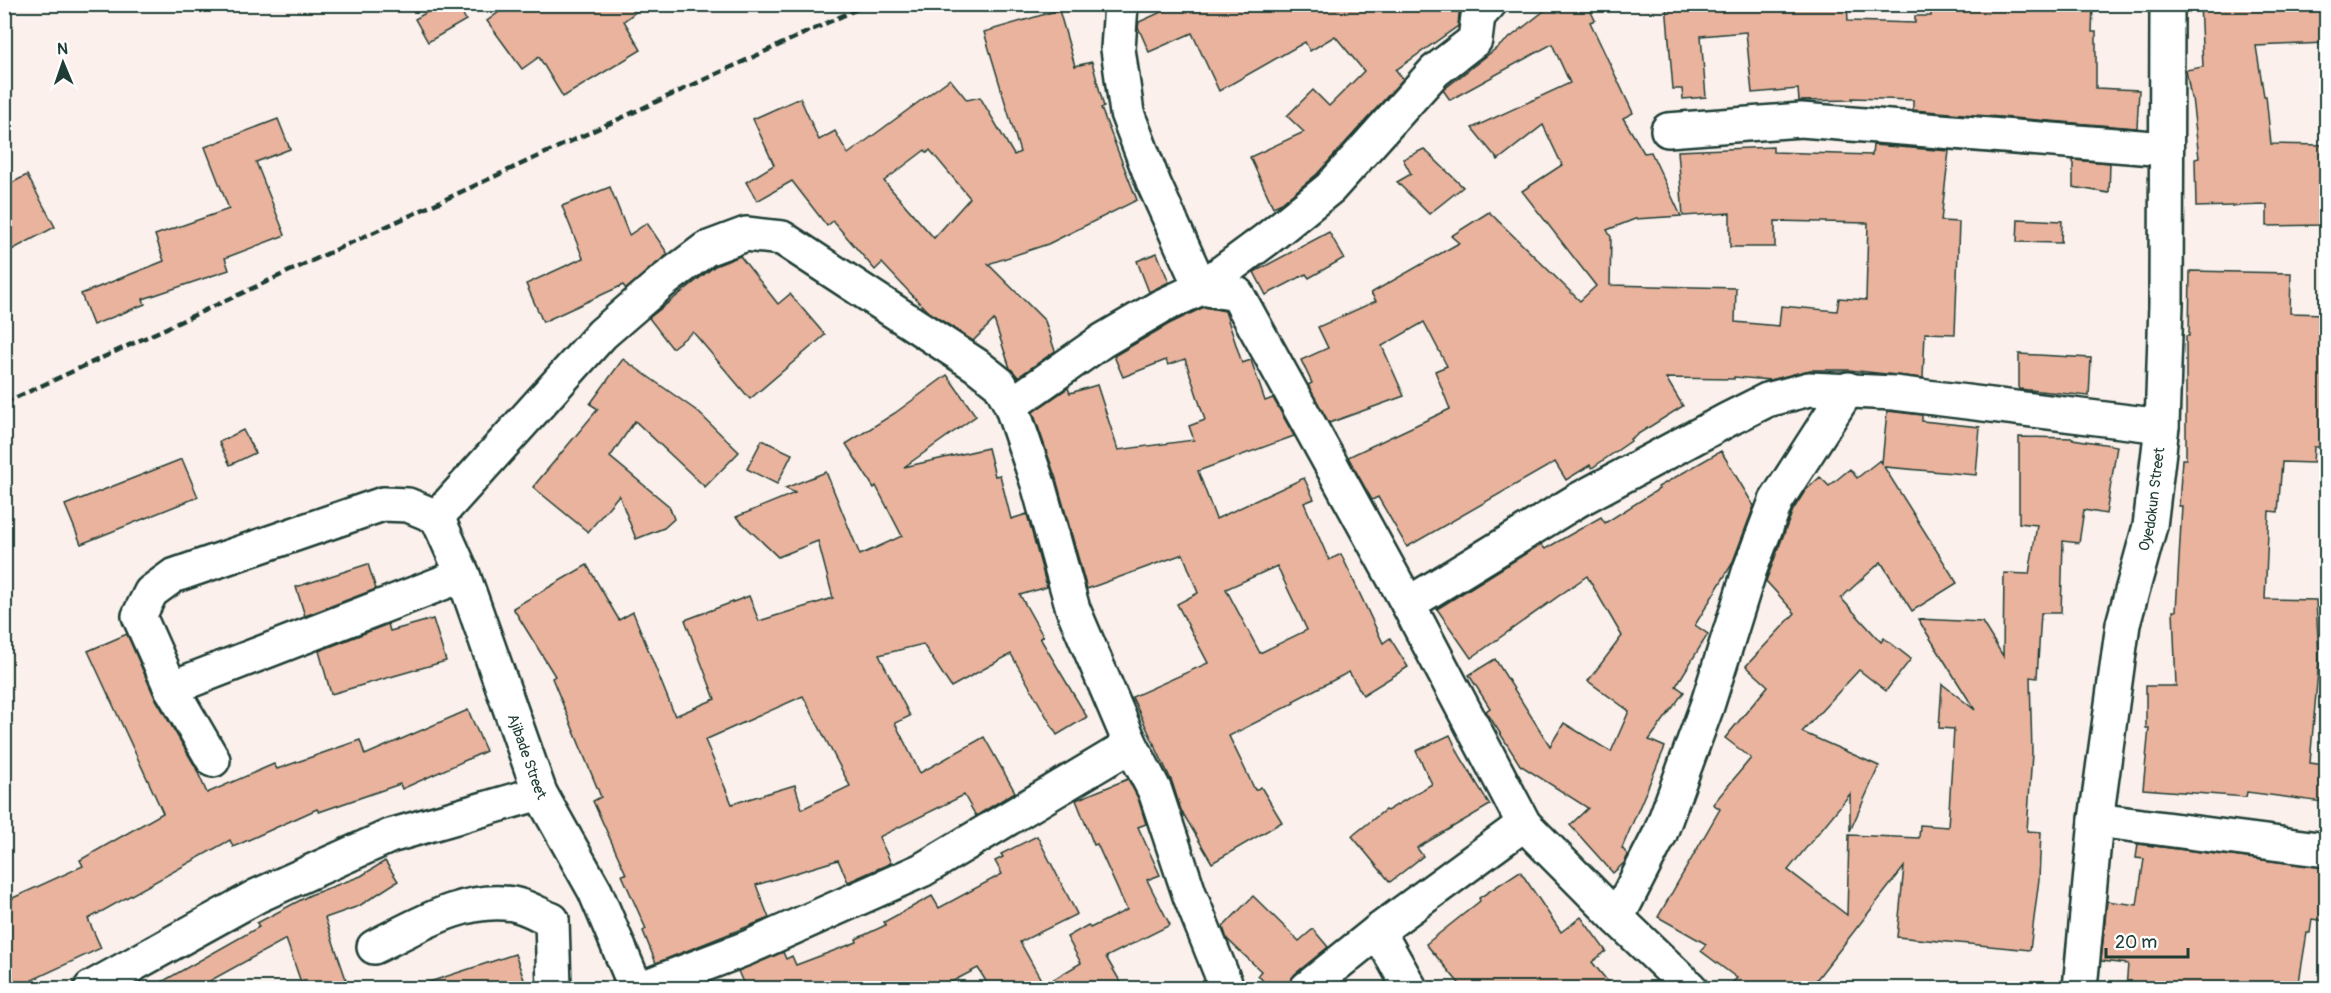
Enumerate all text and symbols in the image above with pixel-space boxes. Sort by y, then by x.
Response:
north arrow [33,33,93,93]
text: N [57,39,68,59]
street label: Oyedokun Street [2135,445,2169,553]
street label: Ajibade Street [503,711,551,804]
scale bar [2106,921,2188,959]
text: 20 m [2115,931,2157,954]

